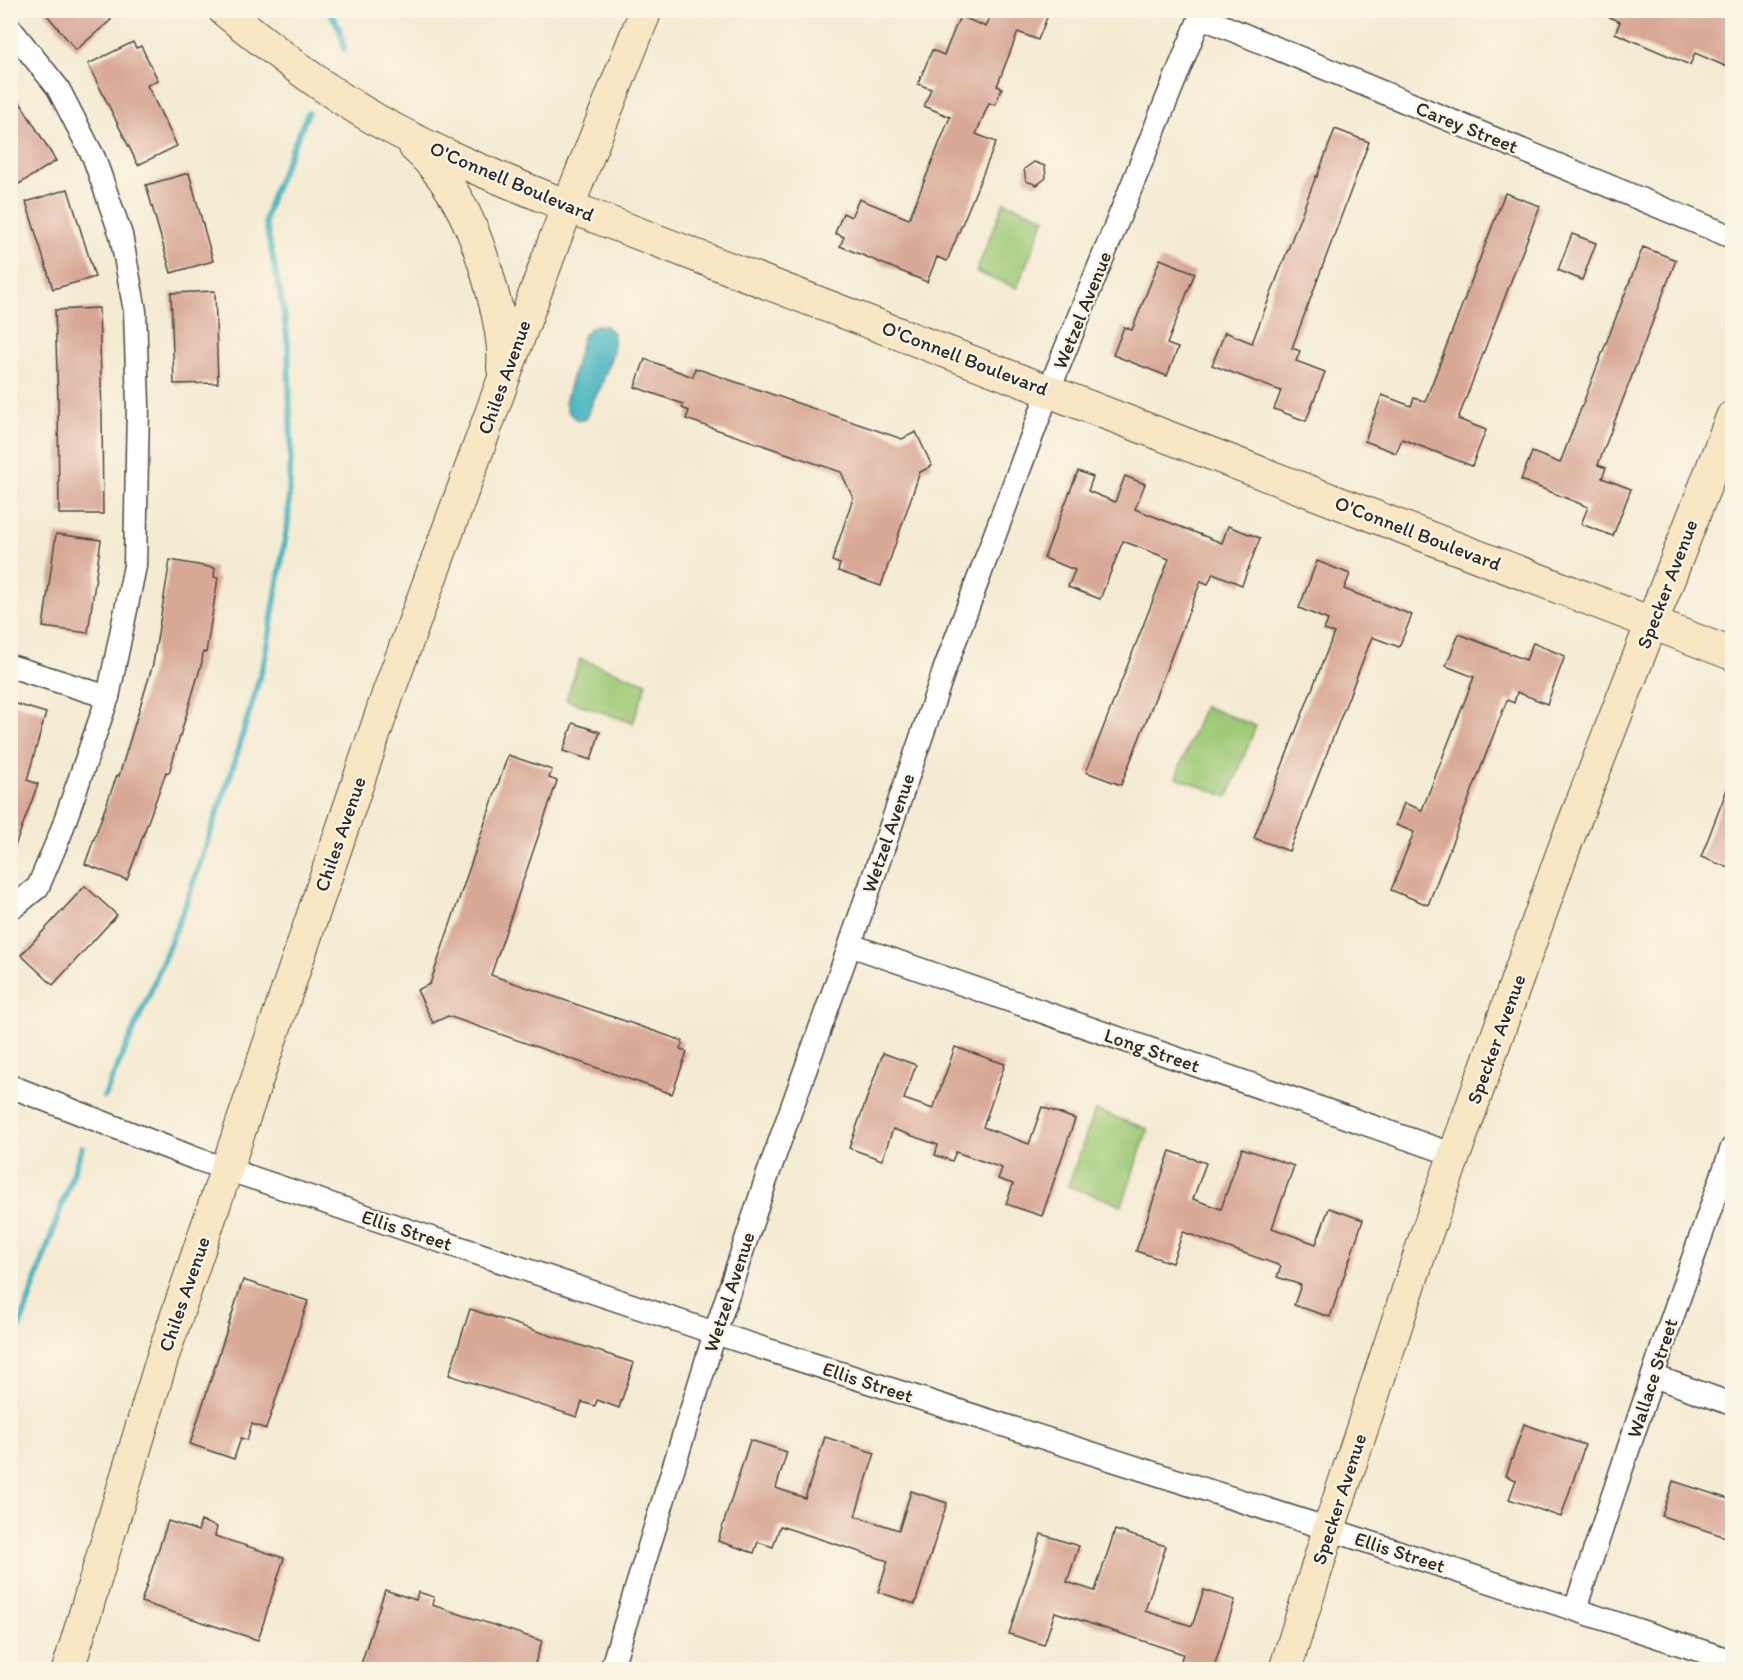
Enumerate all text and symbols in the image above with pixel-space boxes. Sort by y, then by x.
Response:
street label: Carey Street [1412,96,1522,159]
street label: O'Connell Boulevard [426,136,598,227]
street label: Wetzel Avenue [1047,248,1117,372]
street label: O'Connell Boulevard [878,315,1052,401]
street label: Chiles Avenue [472,316,536,438]
street label: O'Connell Boulevard [1331,490,1505,576]
street label: Specker Avenue [1631,516,1703,652]
street label: Wetzel Avenue [856,770,920,896]
street label: Chiles Avenue [309,773,371,895]
street label: Specker Avenue [1461,971,1531,1107]
street label: Long Street [1101,1022,1203,1078]
street label: Ellis Street [359,1204,455,1256]
street label: Wetzel Avenue [698,1229,760,1355]
street label: Chiles Avenue [153,1233,215,1355]
street label: Wallace Street [1621,1315,1683,1441]
street label: Ellis Street [820,1356,916,1408]
street label: Specker Avenue [1307,1430,1371,1568]
street label: Ellis Street [1352,1526,1448,1578]

